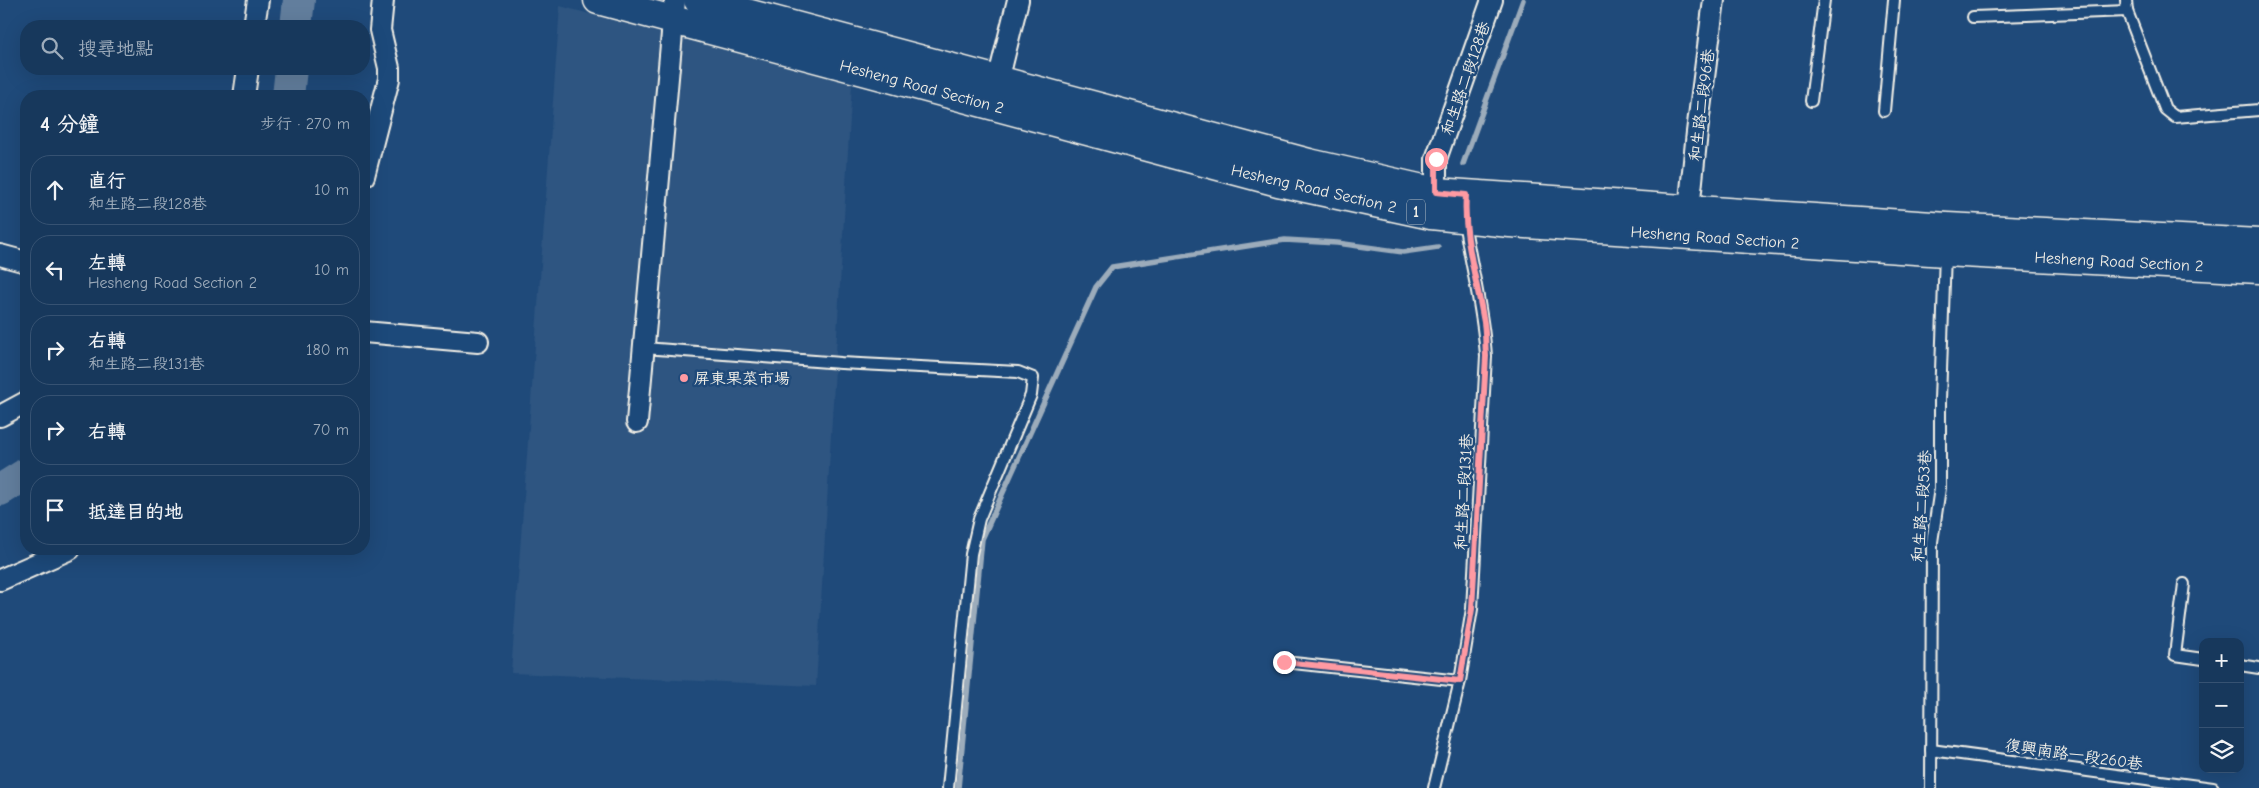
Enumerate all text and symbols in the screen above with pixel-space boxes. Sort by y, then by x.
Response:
street label: 和生路二段128巷 [1438,19,1494,137]
search box [20,20,370,75]
icon: search [38,34,66,62]
text: 搜尋地點 [78,38,154,60]
street label: 和生路二段96巷 [1686,48,1718,162]
street label: Hesheng Road Section 2 [838,56,1006,118]
text: 4 分鐘 [40,112,99,136]
text: 步行 · 270 m [260,115,350,133]
route start [1425,148,1448,171]
street label: Hesheng Road Section 2 [1229,161,1398,217]
text: 直行 [88,170,126,192]
icon: ahead [41,176,69,204]
text: 10 m [314,181,349,199]
text: 和生路二段128巷 [88,195,207,213]
road number: 1 [1407,200,1425,224]
street label: Hesheng Road Section 2 [1630,223,1800,253]
street label: Hesheng Road Section 2 [2034,249,2204,275]
text: 左轉 [88,252,126,274]
icon: left [41,256,69,284]
text: 10 m [314,261,349,279]
text: Hesheng Road Section 2 [88,274,257,292]
text: 右轉 [88,330,126,352]
icon: right [41,336,69,364]
text: 180 m [306,341,349,359]
text: 和生路二段131巷 [88,355,205,373]
place label: 屏東果菜市場 [694,370,790,388]
marker: 屏東果菜市場 [678,372,690,384]
icon: right [41,416,69,444]
text: 右轉 [88,421,126,443]
text: 70 m [313,421,349,439]
street label: 和生路二段131巷 [1452,433,1476,551]
street label: 和生路二段53巷 [1909,449,1935,563]
icon: arrive [41,496,69,524]
text: 抵達目的地 [88,501,183,523]
map controls [2199,638,2244,773]
button: + [2199,638,2244,683]
route end [1273,651,1296,674]
button: − [2199,683,2244,728]
button: layers [2199,728,2244,773]
street label: 復興南路一段260巷 [2004,736,2144,774]

